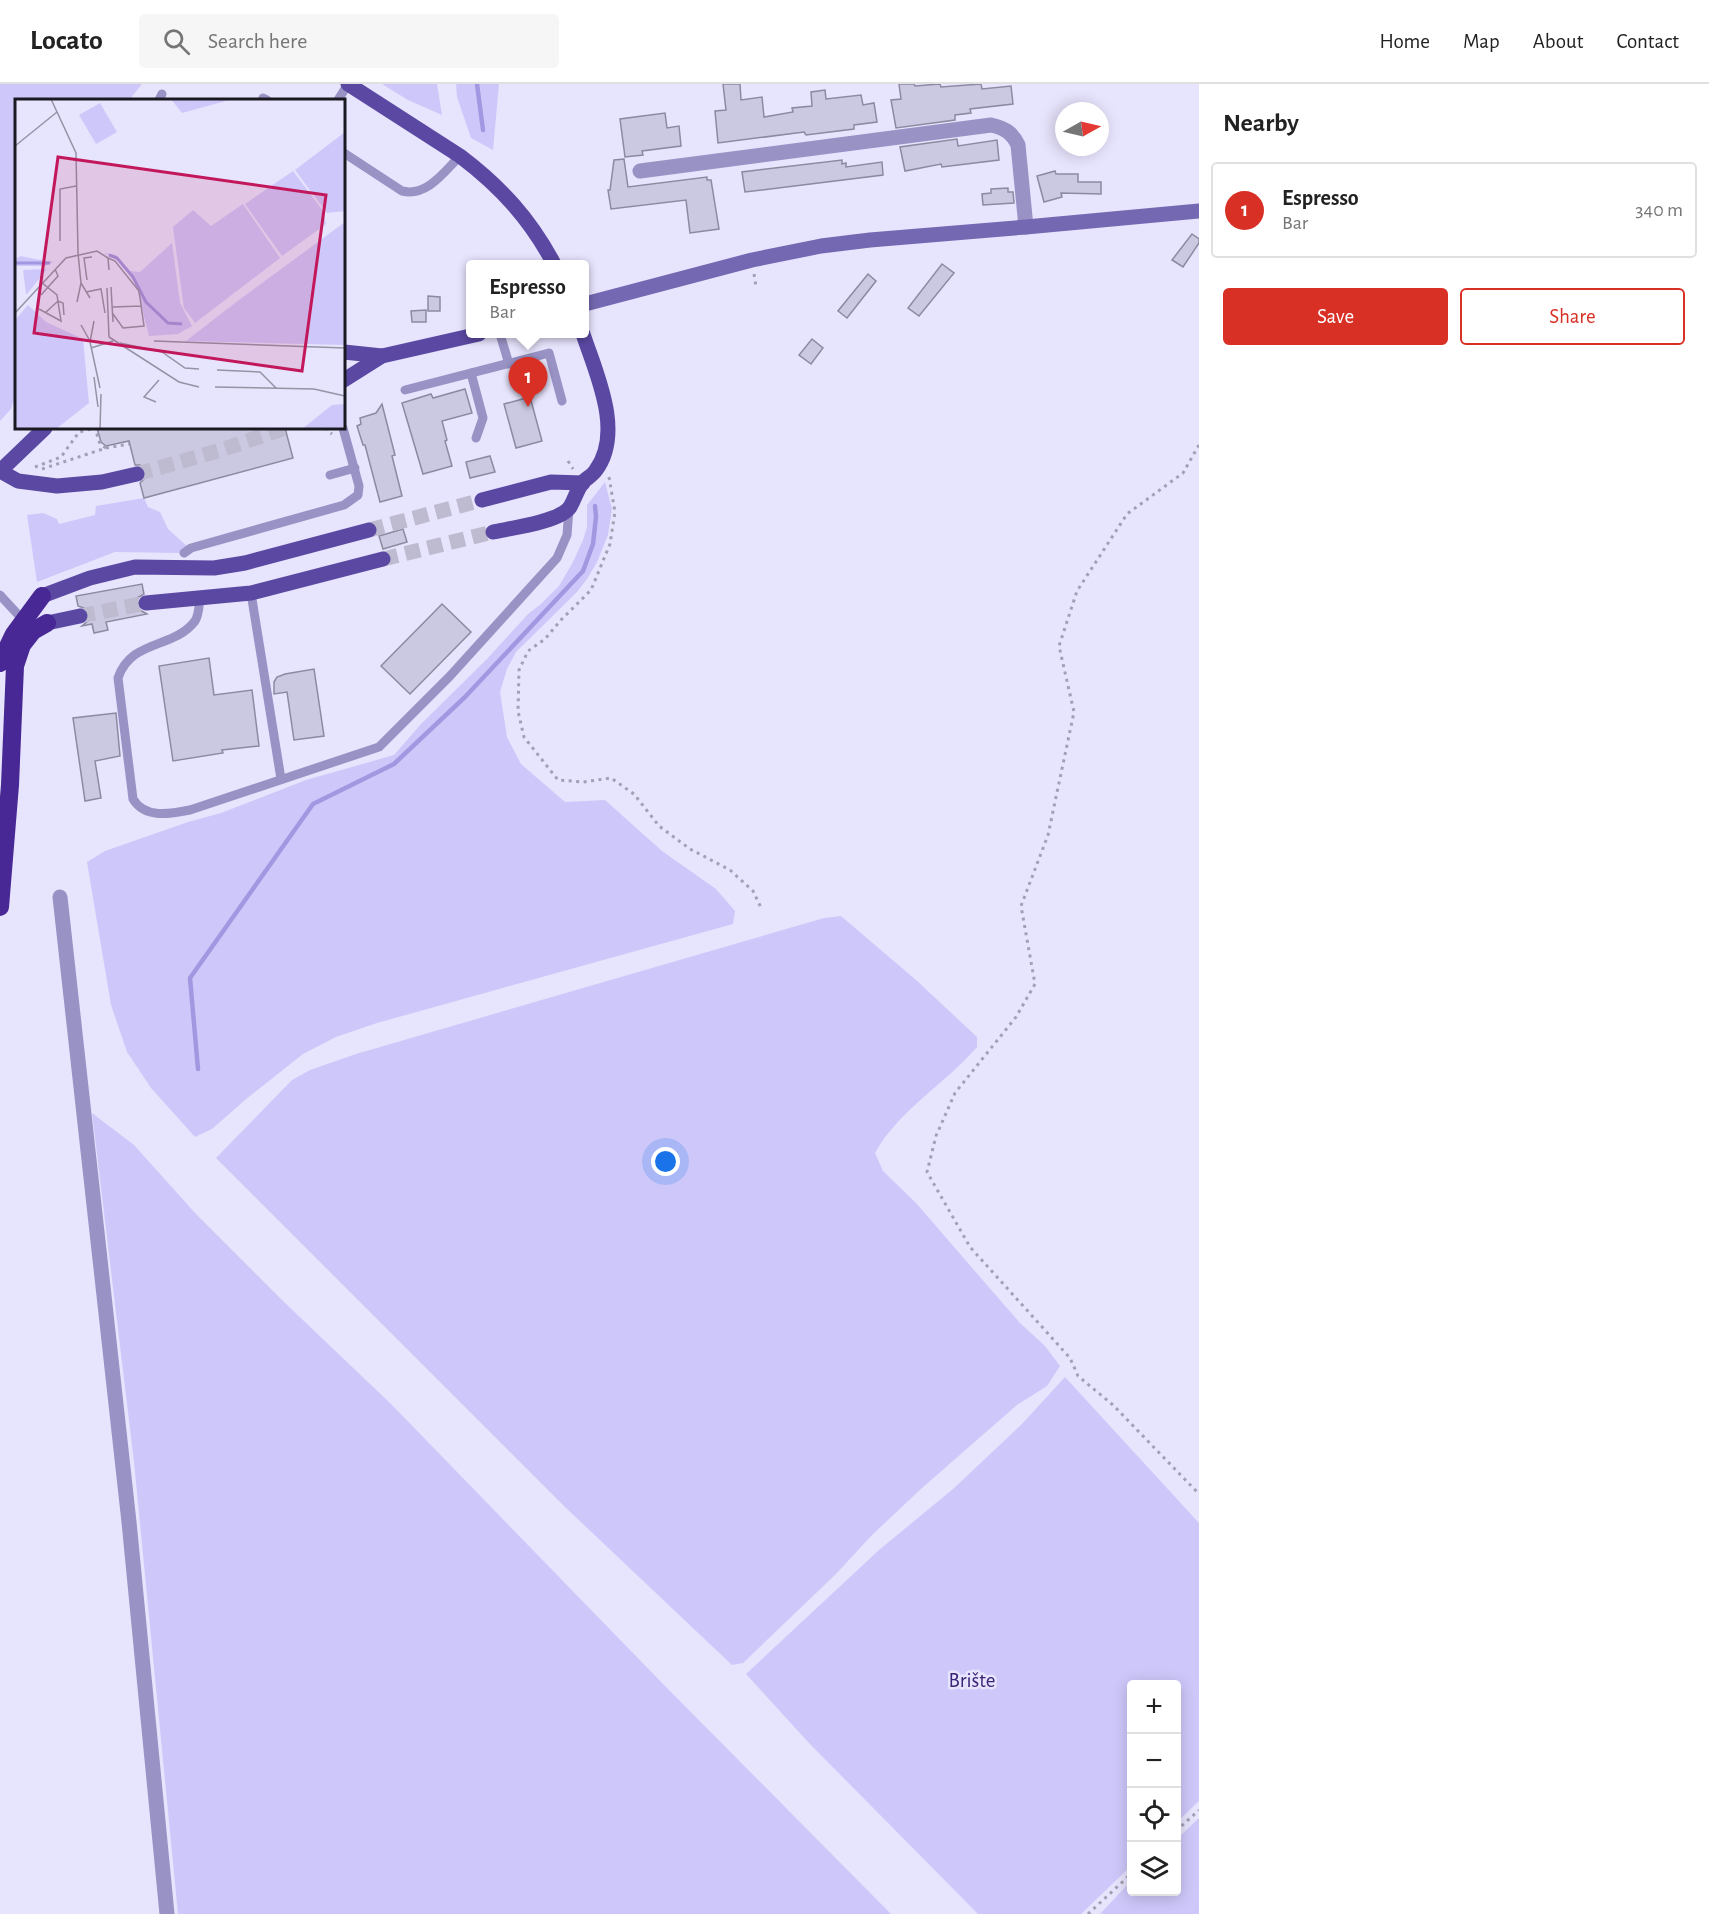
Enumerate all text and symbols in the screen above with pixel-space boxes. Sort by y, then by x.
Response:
search box [139,14,559,68]
icon: search [160,25,193,58]
text: Locato [30,27,103,55]
text: Search here [208,30,307,52]
text: Home [1379,31,1430,52]
text: Map [1463,31,1500,52]
text: About [1533,31,1583,52]
text: Contact [1616,31,1679,52]
inset map [15,99,345,429]
north arrow [1055,102,1109,156]
text: Nearby [1223,110,1299,136]
text: Espresso [1282,187,1359,209]
text: 1 [1241,200,1248,220]
text: 340 m [1635,200,1683,220]
text: Bar [1282,213,1308,233]
popup [466,260,589,338]
text: Espresso [489,276,566,298]
button: Save [1223,288,1448,345]
button: Share [1460,288,1685,345]
text: Bar [489,302,515,322]
pin: 1 [508,358,548,407]
your location [651,1147,680,1176]
park label: Brište [949,1670,995,1691]
map controls [1127,1680,1181,1896]
button: + [1127,1680,1181,1734]
button: − [1127,1734,1181,1788]
button: locate [1127,1788,1181,1842]
button: layers [1127,1842,1181,1896]

